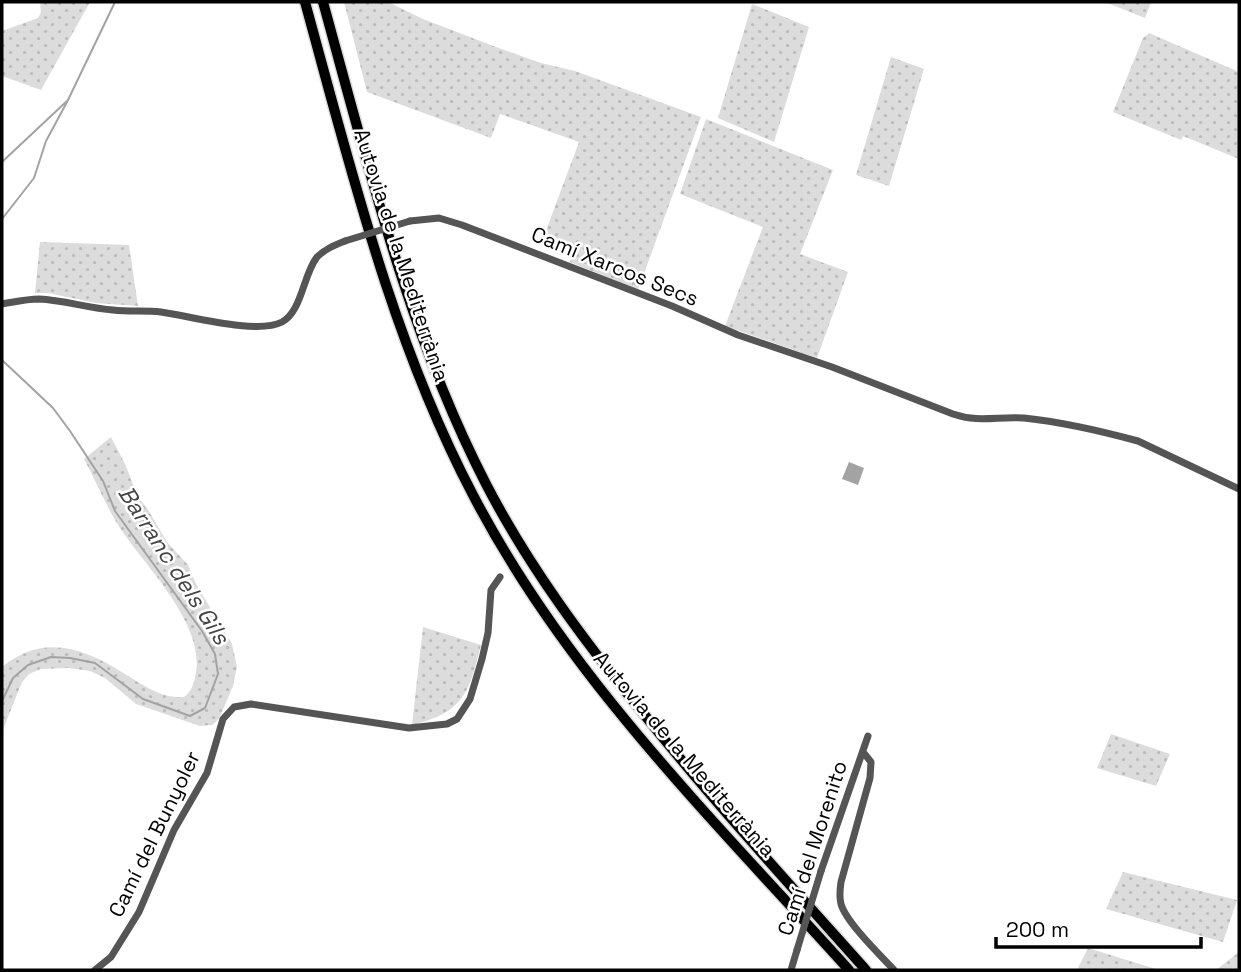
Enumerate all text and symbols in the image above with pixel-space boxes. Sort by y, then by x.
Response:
street label: Autovia de la Mediterrània [348,125,456,385]
street label: Camí Xarcos Secs [527,220,703,312]
water label: Barranc dels Gils [112,480,237,651]
street label: Autovia de la Mediterrània [588,645,782,863]
street label: Camí del Bunyoler [102,746,206,921]
street label: Camí del Morenito [771,757,853,939]
scale bar [996,906,1201,950]
text: 200 m [1006,916,1069,943]

